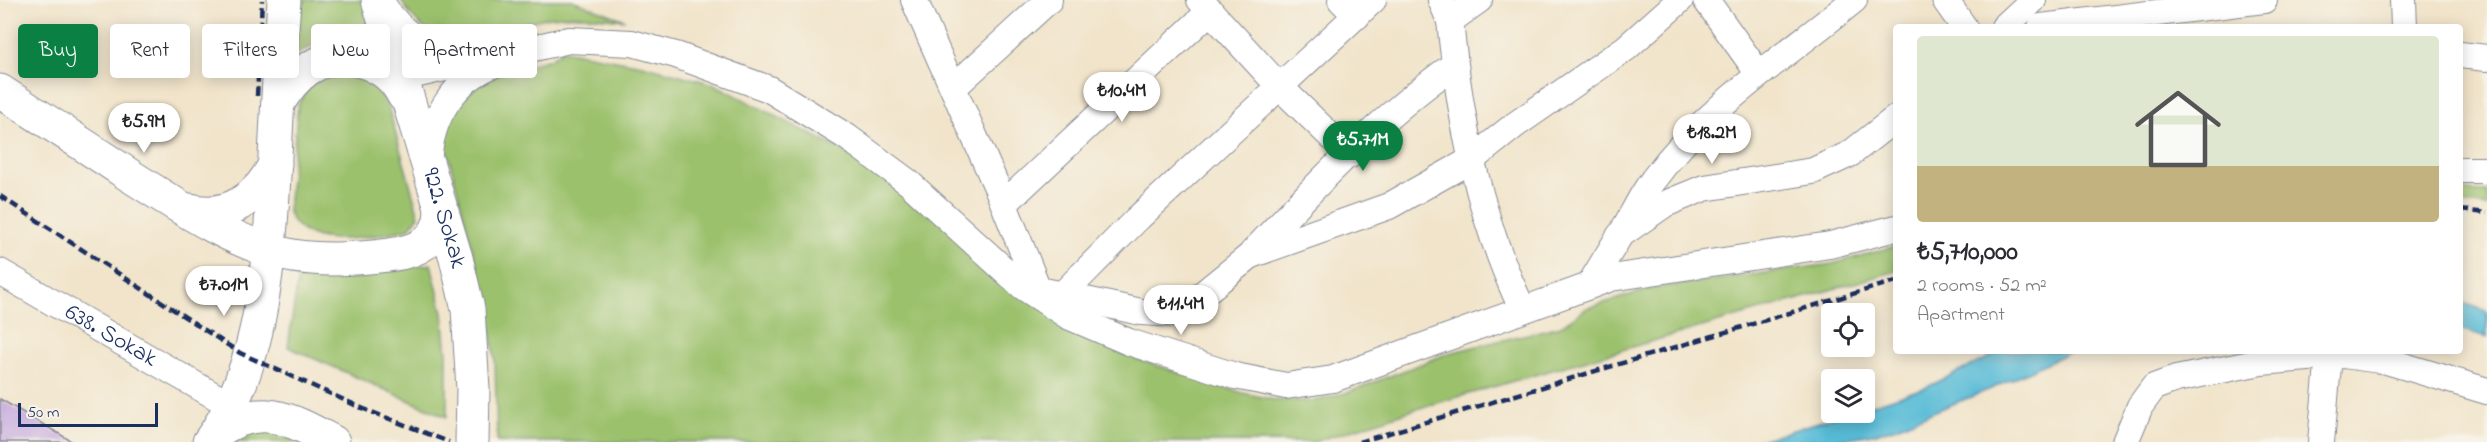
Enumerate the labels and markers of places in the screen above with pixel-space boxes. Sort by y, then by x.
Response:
pin: ₺10.4M [1073,72,1171,123]
pin: ₺5.9M [102,103,186,154]
pin: ₺18.2M [1663,114,1761,165]
pin: ₺5.71M [1314,121,1412,172]
pin: ₺7.01M [175,266,273,317]
pin: ₺11.4M [1132,285,1230,336]

